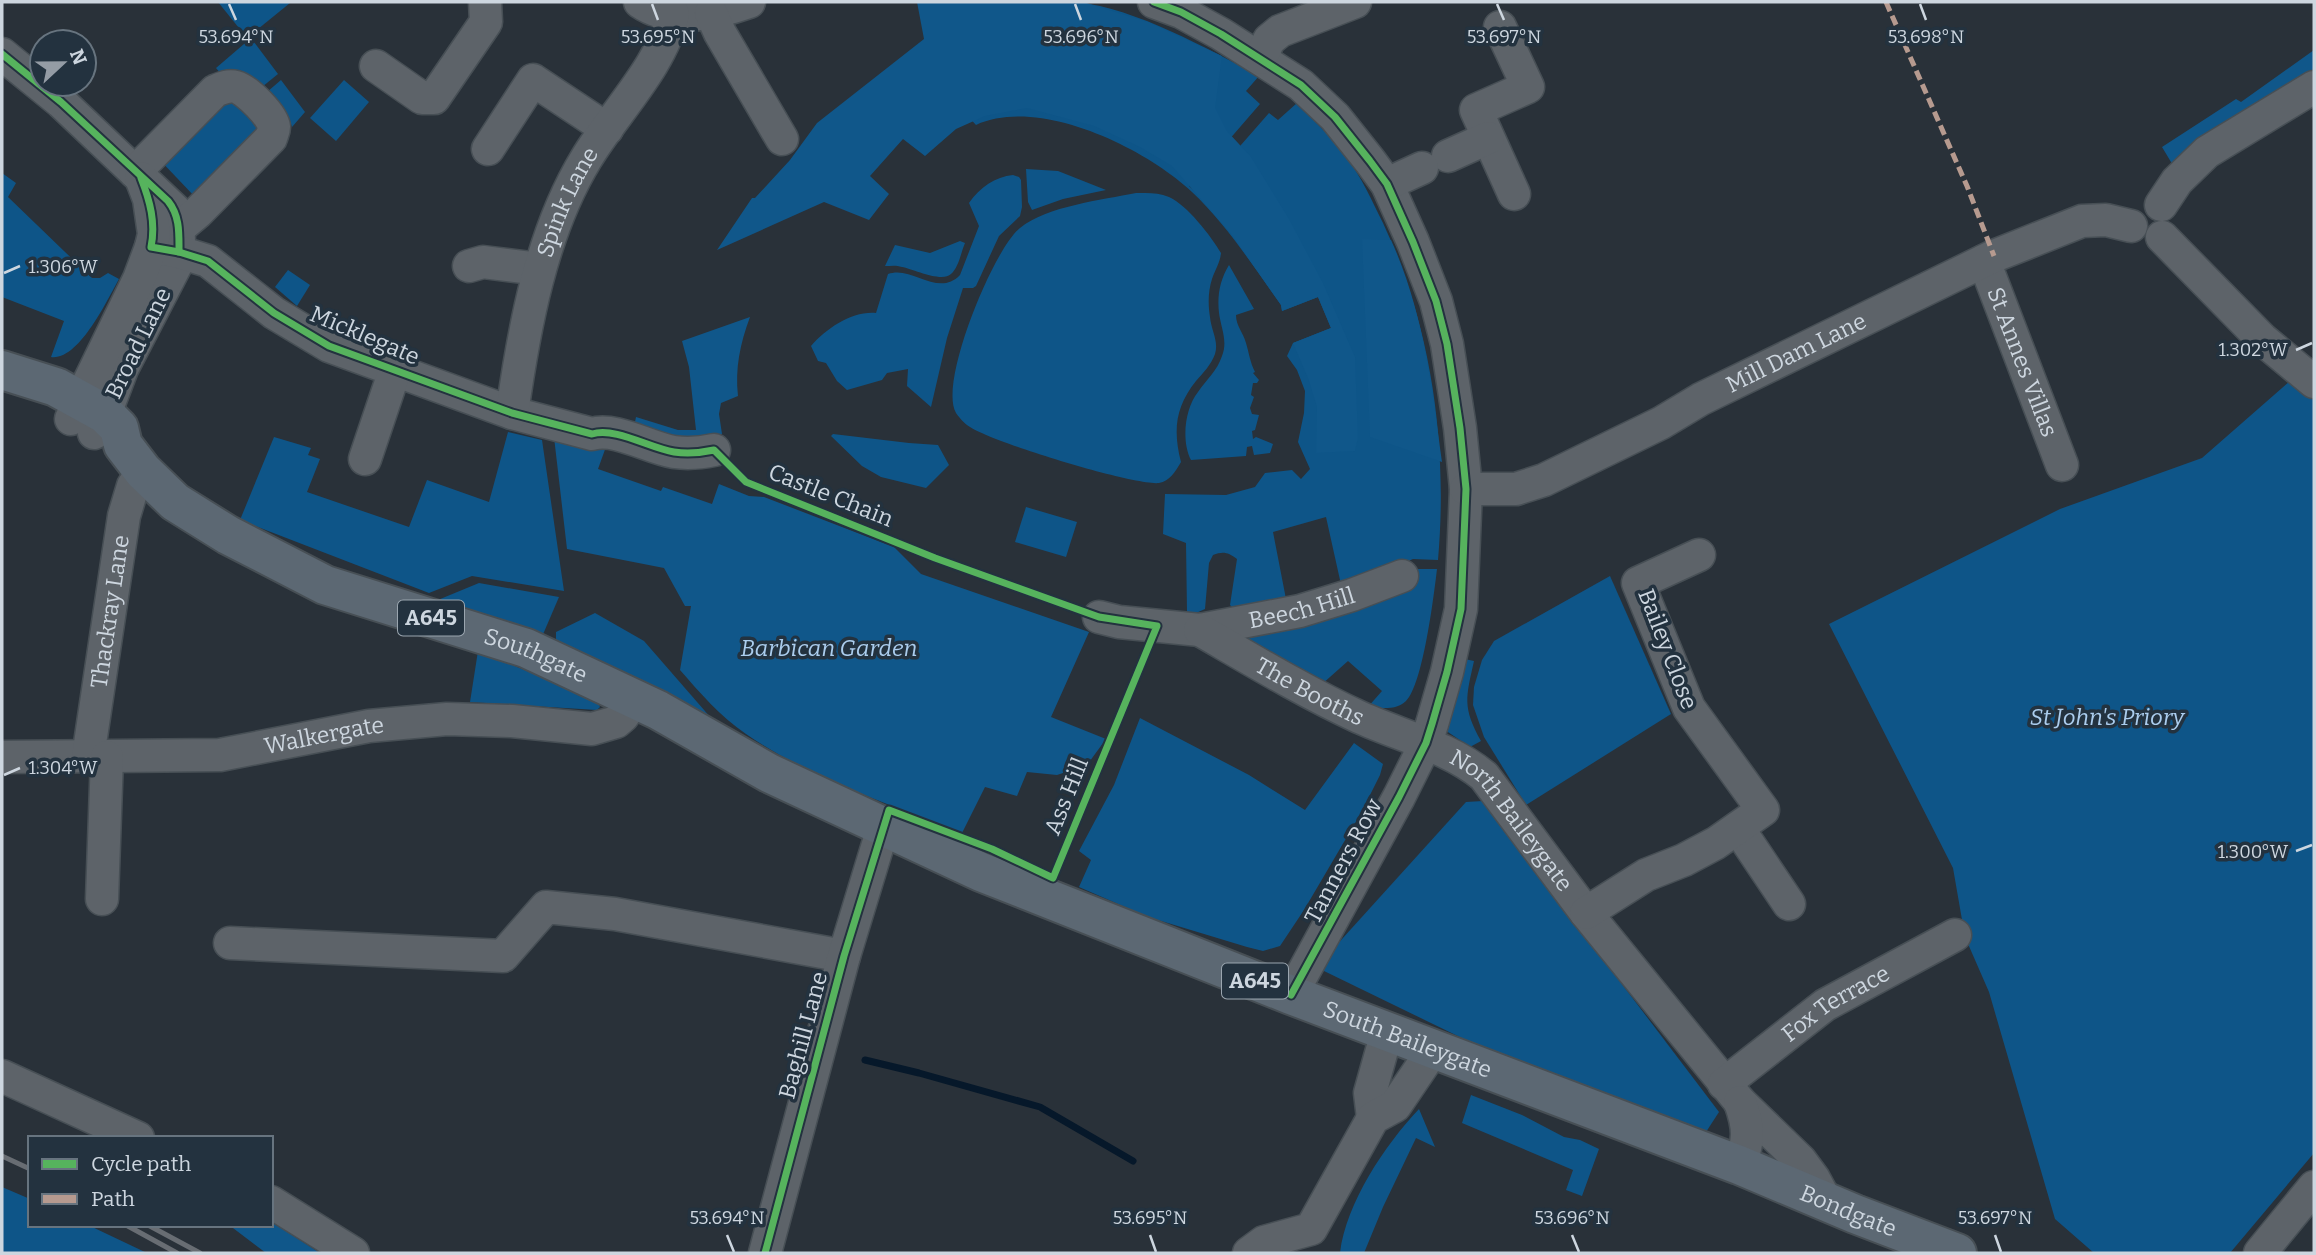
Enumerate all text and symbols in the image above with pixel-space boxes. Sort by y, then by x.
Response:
text: 53.694°N [198,26,274,48]
text: 53.695°N [621,26,695,48]
text: 53.696°N [1043,26,1119,48]
text: 53.697°N [1467,26,1541,48]
text: 53.698°N [1888,26,1964,48]
north arrow [28,28,98,98]
text: N [65,46,92,68]
street label: Spink Lane [530,142,604,261]
text: 1.306°W [28,256,98,278]
street label: Broad Lane [99,283,177,403]
street label: St Annes Villas [1981,283,2064,441]
street label: Micklegate [306,299,424,371]
street label: Mill Dam Lane [1721,307,1871,399]
text: 1.302°W [2218,339,2288,361]
street label: Castle Chain [764,457,898,533]
street label: Thackray Lane [84,533,135,690]
street label: Beech Hill [1246,581,1358,634]
street label: Bailey Close [1632,585,1704,713]
road number: A645 [398,600,464,636]
street label: Southgate [481,622,592,689]
park label: Barbican Garden [741,634,917,662]
street label: The Booths [1250,651,1369,732]
park label: St John's Priory [2030,703,2186,731]
street label: Walkergate [262,711,385,760]
street label: North Baileygate [1445,743,1579,897]
street label: Ass Hill [1038,753,1094,839]
text: 1.304°W [28,757,98,779]
street label: Tanners Row [1298,793,1388,928]
text: 1.300°W [2218,841,2289,863]
street label: Fox Terrace [1776,959,1894,1048]
road number: A645 [1222,964,1288,998]
street label: Baghill Lane [773,968,833,1102]
street label: South Baileygate [1319,995,1496,1084]
legend [28,1136,273,1227]
text: Cycle path [91,1151,191,1177]
street label: Bondgate [1796,1178,1901,1243]
text: Path [91,1186,135,1212]
text: 53.694°N [689,1207,765,1229]
text: 53.695°N [1113,1207,1187,1229]
text: 53.696°N [1534,1207,1610,1229]
text: 53.697°N [1958,1207,2032,1229]

